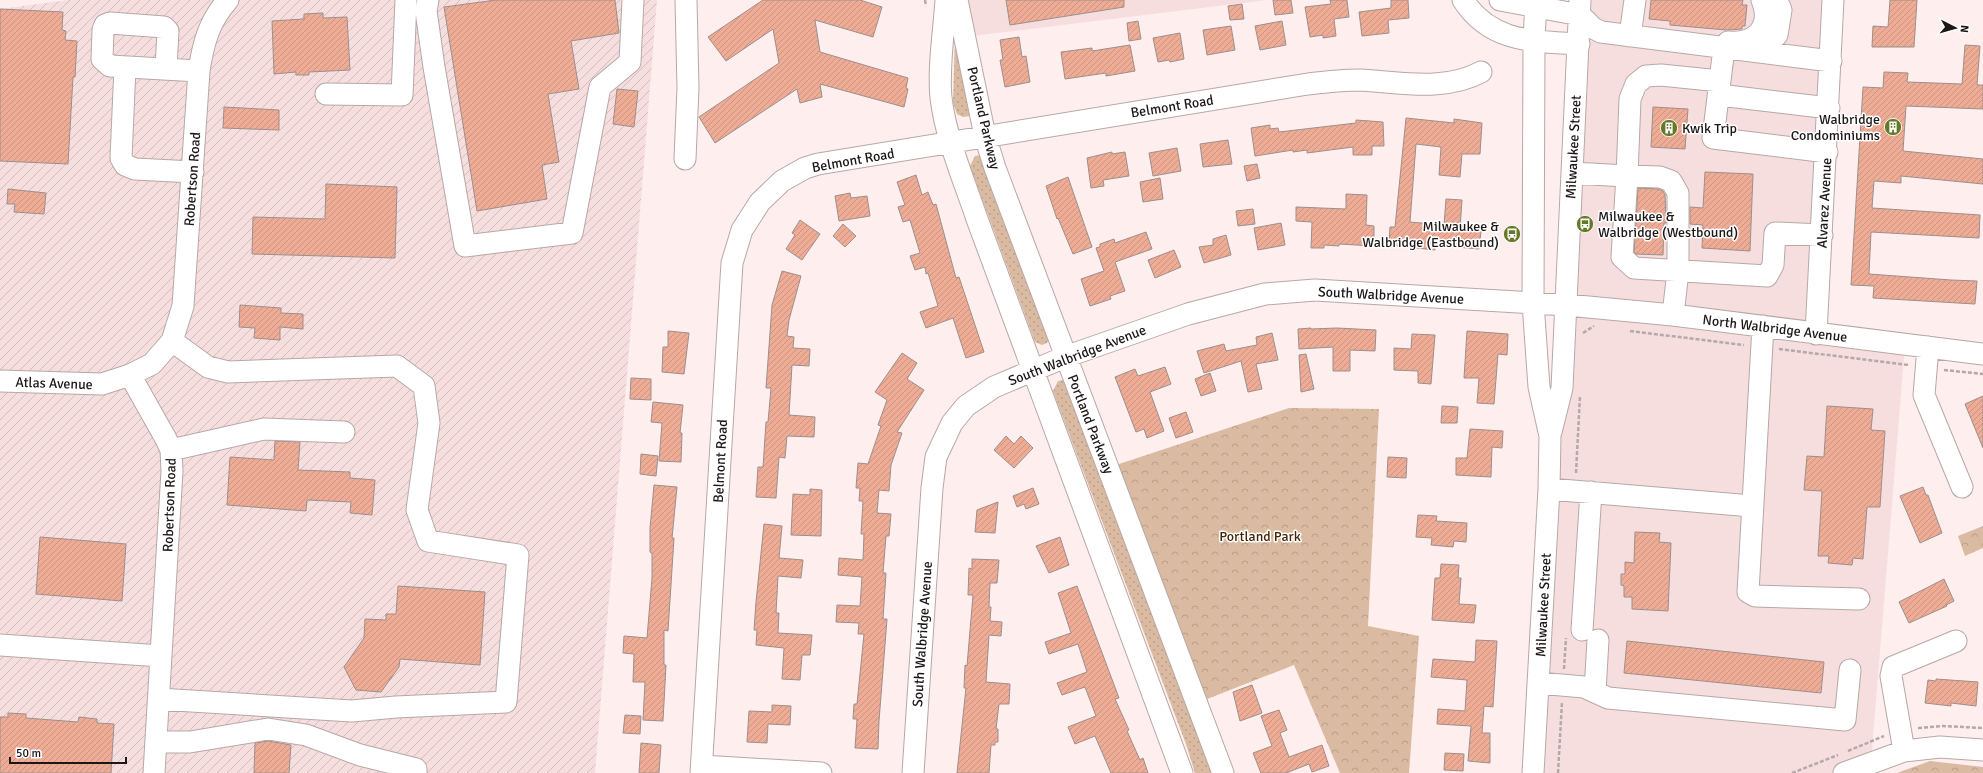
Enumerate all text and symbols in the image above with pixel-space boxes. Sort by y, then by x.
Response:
north arrow [1935,8,1975,48]
text: N [1958,25,1971,33]
street label: Portland Parkway [963,65,1004,172]
street label: Belmont Road [1129,92,1215,121]
street label: Milwaukee Street [1562,94,1585,199]
place label: Walbridge Condominiums [1791,111,1880,144]
building icon: Walbridge Condominiums [1883,117,1903,137]
building icon: Kwik Trip [1659,118,1679,138]
place label: Kwik Trip [1682,120,1737,137]
street label: Robertson Road [181,131,204,227]
street label: Belmont Road [810,145,896,176]
street label: Alvarez Avenue [1814,157,1835,249]
place label: Milwaukee & Walbridge (Westbound) [1598,208,1738,241]
bus stop icon: Milwaukee & Walbridge (Westbound) [1575,214,1595,234]
place label: Milwaukee & Walbridge (Eastbound) [1362,218,1499,251]
bus stop icon: Milwaukee & Walbridge (Eastbound) [1502,224,1522,244]
street label: South Walbridge Avenue [1318,283,1464,308]
street label: North Walbridge Avenue [1702,311,1848,346]
street label: South Walbridge Avenue [1006,321,1148,390]
street label: Portland Parkway [1064,372,1117,477]
street label: Atlas Avenue [15,374,93,393]
street label: Belmont Road [710,419,731,503]
street label: Robertson Road [159,458,180,552]
park label: Portland Park [1219,528,1301,545]
street label: Milwaukee Street [1532,552,1555,657]
street label: South Walbridge Avenue [909,561,936,708]
scale bar [10,739,126,765]
text: 50 m [16,746,41,761]

